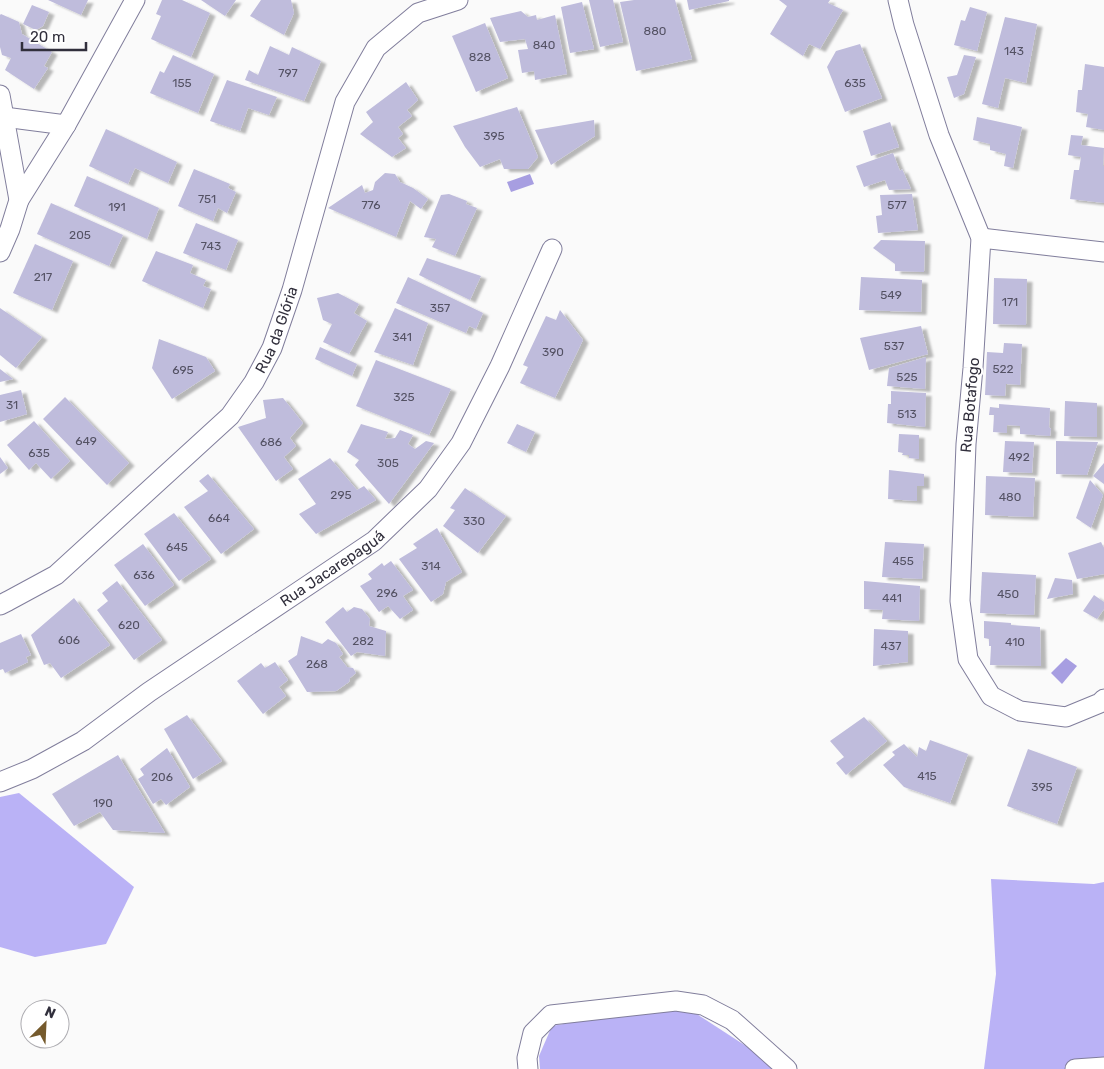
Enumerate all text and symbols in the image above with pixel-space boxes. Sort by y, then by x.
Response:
scale bar [22,20,86,52]
house number: 880 [644,24,666,38]
text: 20 m [30,28,65,46]
house number: 840 [533,38,555,52]
house number: 143 [1004,44,1024,58]
house number: 828 [469,50,491,64]
house number: 797 [278,66,298,80]
house number: 155 [172,76,192,90]
house number: 635 [844,76,866,90]
house number: 395 [483,129,505,143]
house number: 751 [198,192,216,206]
house number: 776 [361,198,381,212]
house number: 577 [887,198,907,212]
house number: 191 [108,200,126,214]
house number: 205 [69,228,91,242]
house number: 743 [201,239,221,253]
house number: 217 [34,270,52,284]
street label: Rua da Glória [251,284,302,376]
house number: 549 [880,288,902,302]
house number: 171 [1002,295,1018,309]
house number: 357 [430,301,450,315]
house number: 341 [392,330,412,344]
house number: 537 [884,339,904,353]
house number: 390 [542,345,564,359]
street label: Rua Botafogo [957,357,983,453]
house number: 522 [992,362,1014,376]
house number: 695 [172,363,194,377]
house number: 525 [896,370,918,384]
house number: 325 [393,390,415,404]
house number: 31 [6,398,18,412]
house number: 513 [897,407,917,421]
house number: 649 [75,434,97,448]
house number: 686 [260,435,282,449]
house number: 635 [28,446,50,460]
house number: 492 [1008,450,1030,464]
house number: 305 [377,456,399,470]
house number: 295 [330,488,352,502]
house number: 480 [999,490,1021,504]
house number: 664 [208,511,231,525]
house number: 330 [463,514,485,528]
street label: Rua Jacarepaguá [277,527,388,610]
house number: 645 [166,540,188,554]
house number: 455 [892,554,914,568]
house number: 314 [421,559,441,573]
house number: 636 [133,568,155,582]
house number: 296 [376,586,398,600]
house number: 450 [997,587,1019,601]
house number: 441 [882,591,902,605]
house number: 620 [118,618,140,632]
house number: 606 [58,633,80,647]
house number: 282 [352,634,374,648]
house number: 410 [1005,635,1025,649]
house number: 437 [881,639,901,653]
house number: 268 [306,657,328,671]
house number: 415 [917,769,937,783]
house number: 206 [151,770,173,784]
house number: 395 [1031,780,1053,794]
house number: 190 [93,796,113,810]
north arrow [20,999,70,1049]
text: N [42,1003,58,1022]

